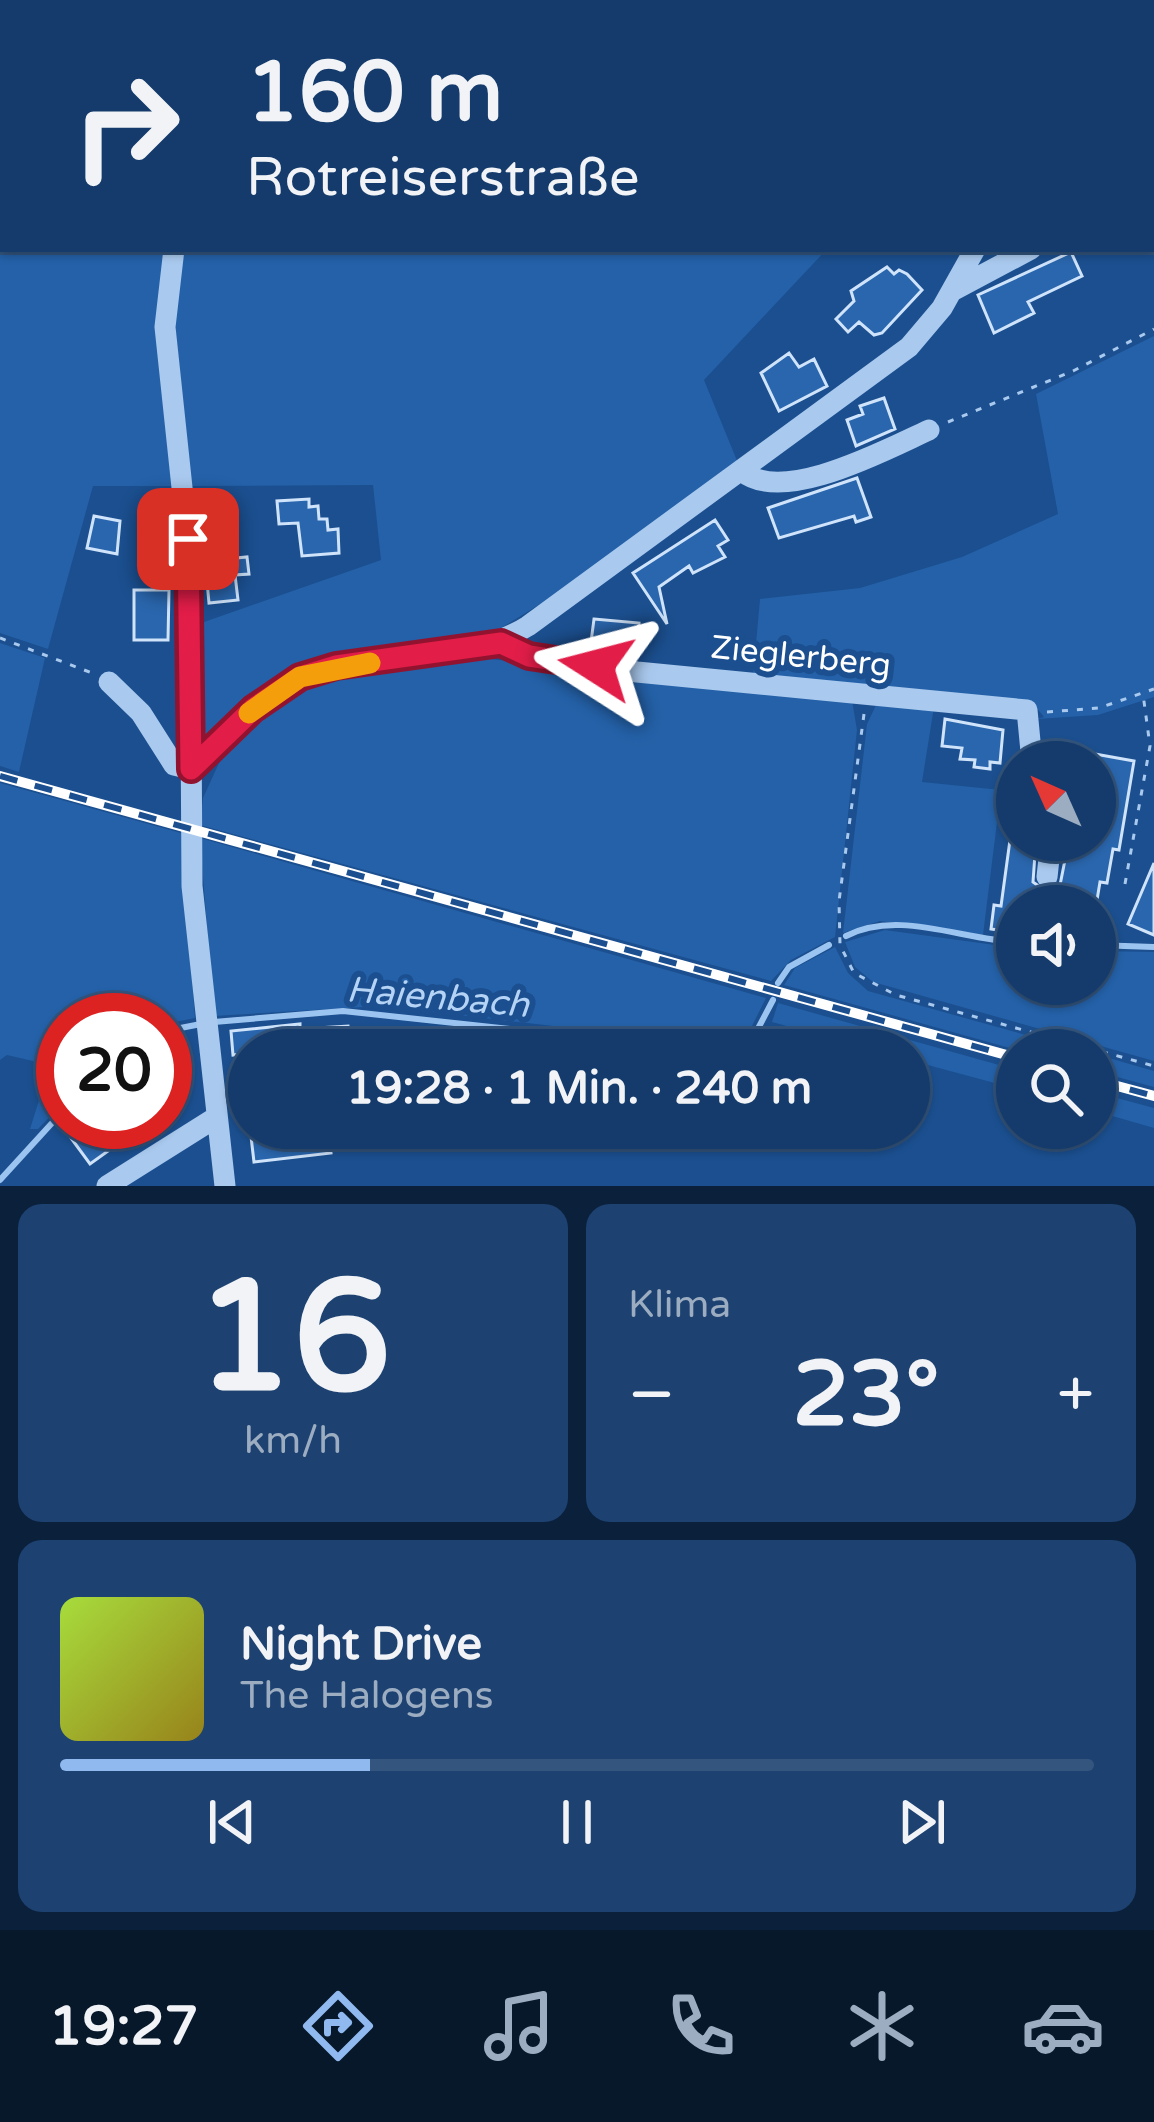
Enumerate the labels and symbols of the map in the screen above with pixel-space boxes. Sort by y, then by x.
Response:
pin [137,488,239,590]
position arrow [533,603,659,729]
street label: Zieglerberg [709,628,893,685]
north arrow [996,741,1116,861]
water label: Haienbach [345,968,532,1027]
speed limit sign: 20 [36,993,192,1149]

